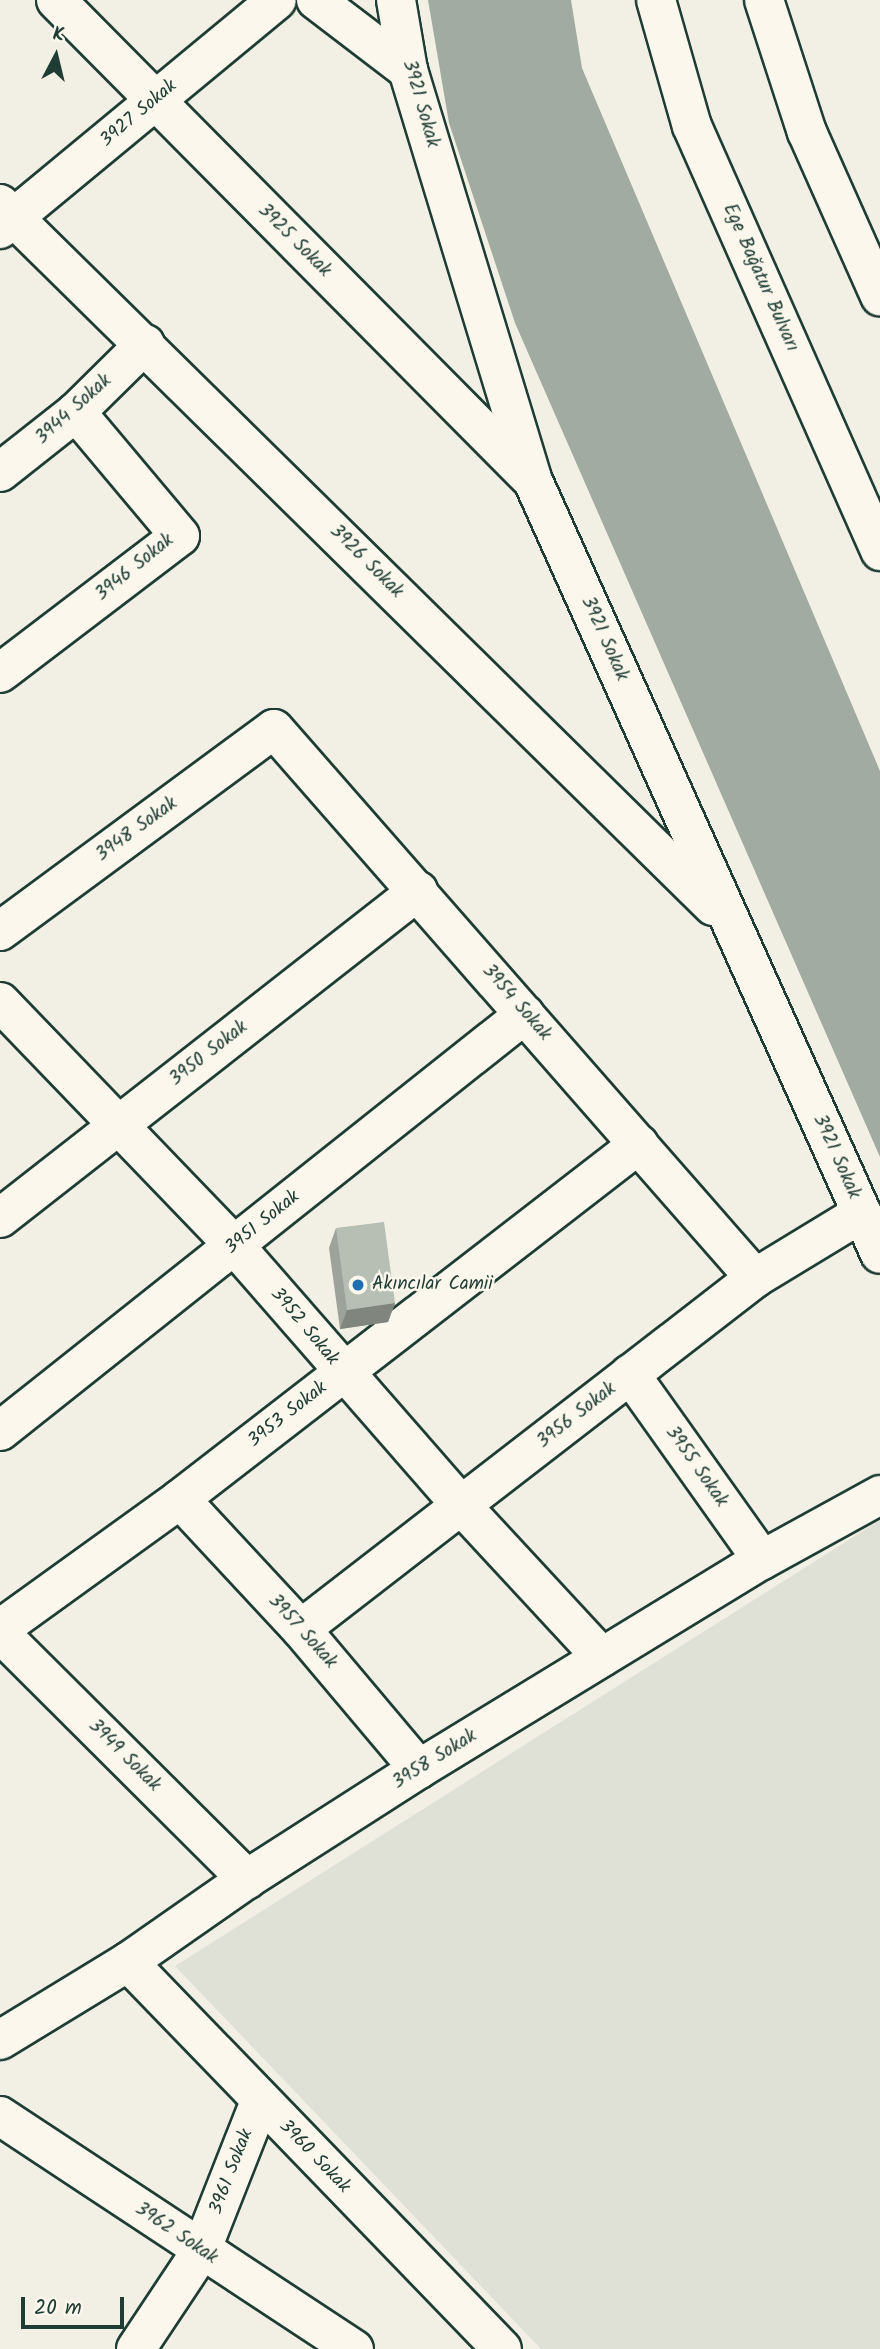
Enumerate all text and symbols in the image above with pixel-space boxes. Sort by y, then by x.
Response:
text: K [51,20,66,51]
north arrow [21,21,91,91]
street label: 3921 Sokak [397,58,443,150]
street label: 3927 Sokak [96,75,182,153]
street label: 3925 Sokak [253,200,335,282]
street label: Ege Bağatur Bulvarı [717,200,803,356]
street label: 3944 Sokak [31,370,117,450]
street label: 3926 Sokak [324,520,408,604]
street label: 3946 Sokak [91,529,179,607]
street label: 3921 Sokak [575,593,633,685]
street label: 3948 Sokak [92,793,182,867]
street label: 3954 Sokak [477,960,555,1046]
street label: 3950 Sokak [165,1016,253,1092]
street label: 3921 Sokak [807,1111,865,1203]
street label: 3951 Sokak [221,1186,305,1260]
place label: Akıncılar Camii [372,1274,493,1296]
marker: Akıncılar Camii [350,1277,366,1293]
street label: 3952 Sokak [265,1284,343,1370]
street label: 3953 Sokak [244,1377,332,1453]
street label: 3956 Sokak [533,1378,621,1454]
street label: 3955 Sokak [660,1422,732,1512]
street label: 3957 Sokak [263,1590,341,1674]
street label: 3949 Sokak [83,1715,165,1797]
street label: 3958 Sokak [389,1725,481,1795]
street label: 3960 Sokak [273,2116,355,2198]
street label: 3961 Sokak [205,2126,259,2218]
street label: 3962 Sokak [130,2198,222,2270]
scale bar [24,2282,128,2326]
text: 20 m [34,2292,82,2325]

